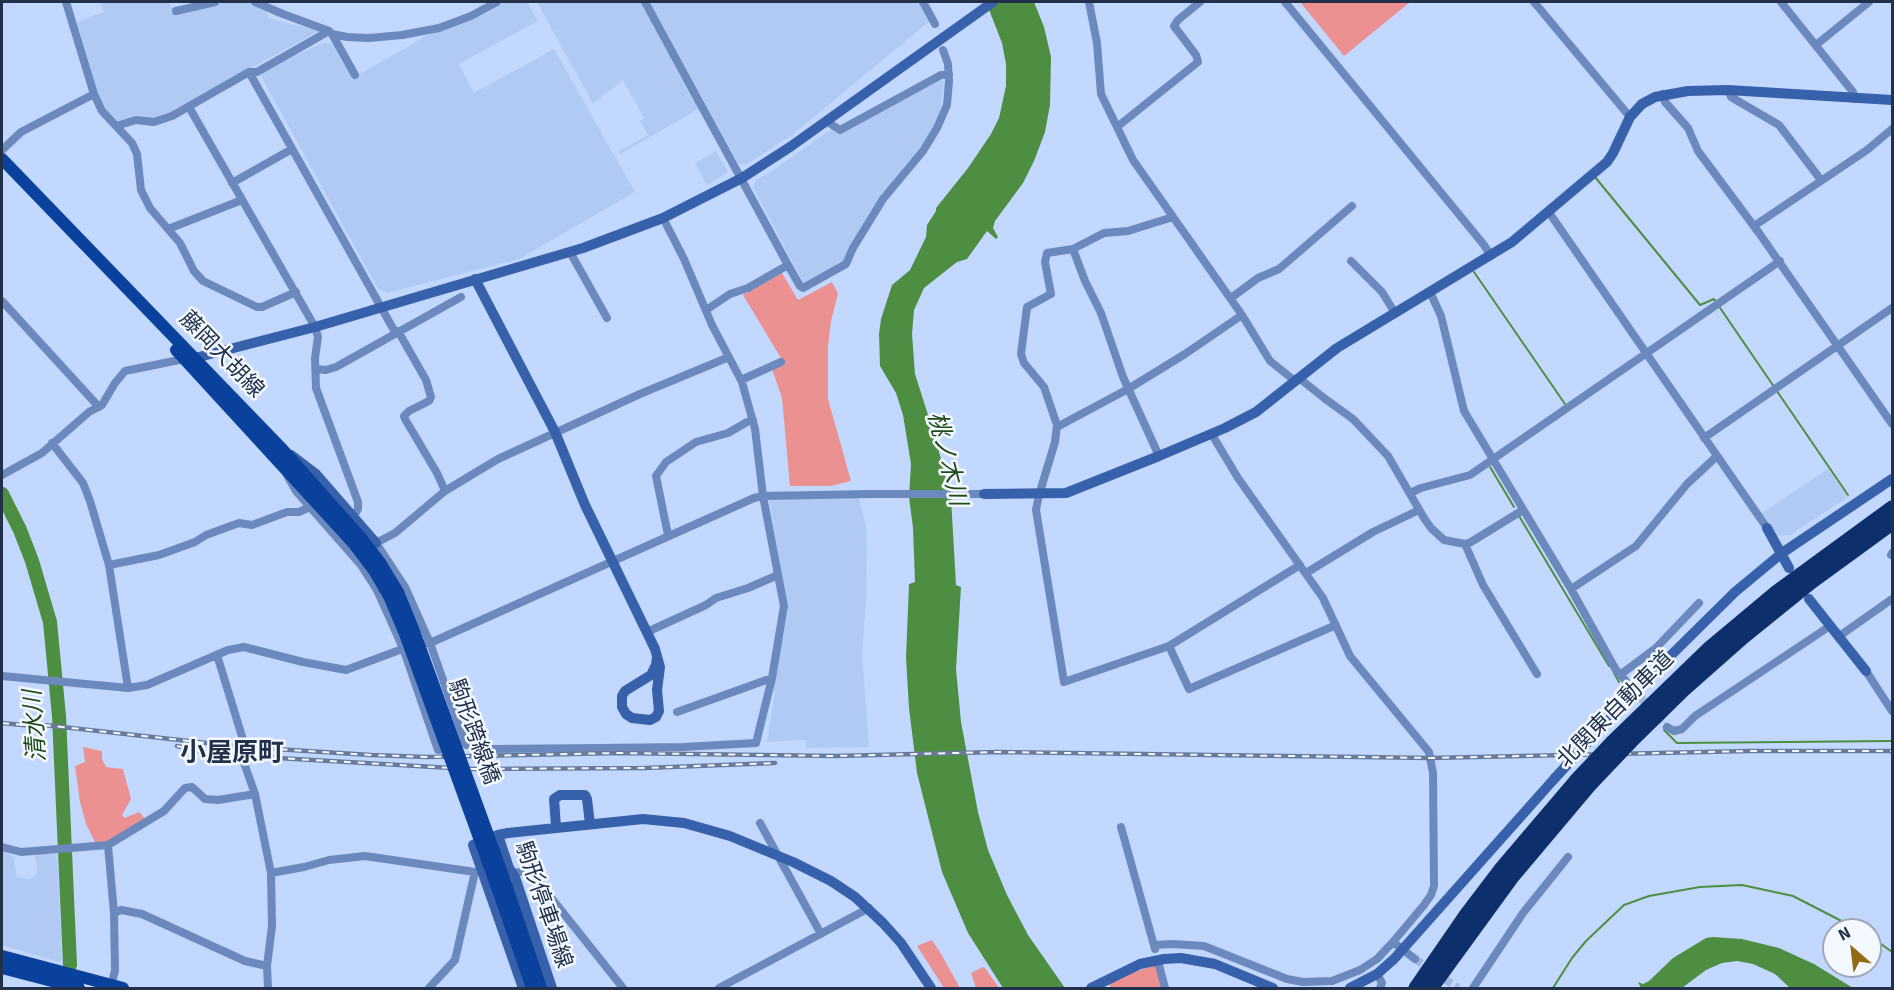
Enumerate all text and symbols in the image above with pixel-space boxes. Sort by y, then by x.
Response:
street label: 藤岡大胡線 [173,306,269,404]
water label: 桃ノ木川 [920,409,972,509]
street label: 北関東自動車道 [1552,646,1680,774]
street label: 駒形跨線橋 [442,676,504,788]
water label: 清水川 [19,689,53,763]
district label: 小屋原町 [180,738,284,770]
street label: 駒形停車場線 [509,838,577,972]
north arrow [1822,918,1882,978]
text: N [1835,922,1854,945]

